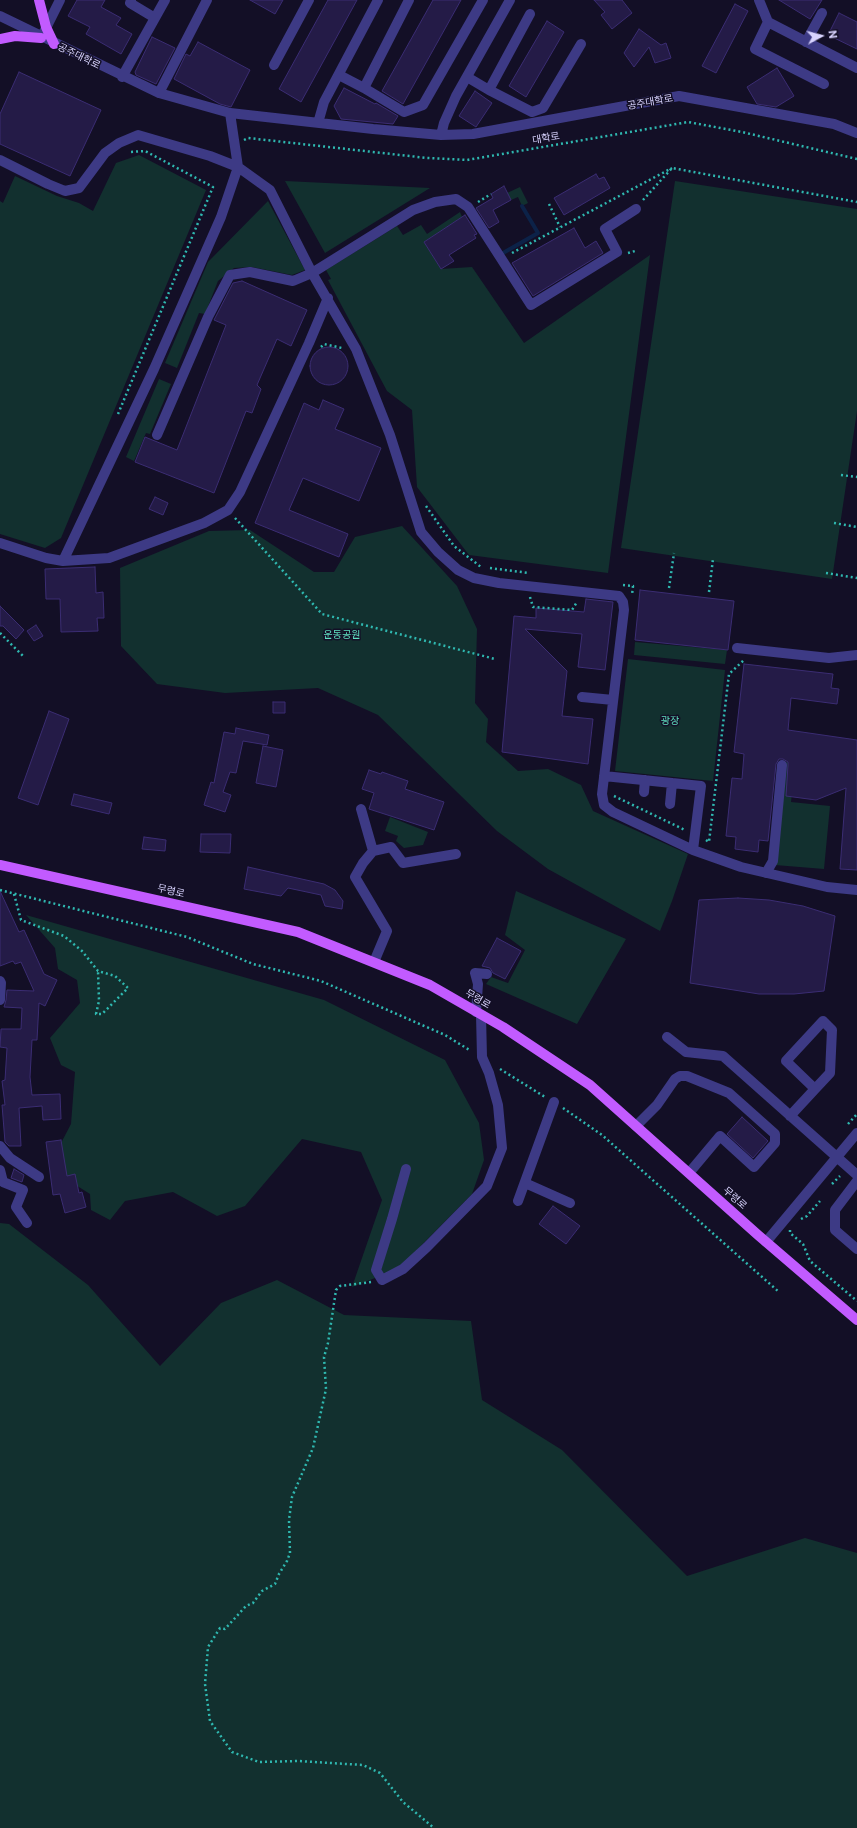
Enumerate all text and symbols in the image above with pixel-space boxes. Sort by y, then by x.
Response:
north arrow [801,16,841,56]
text: N [826,30,840,39]
street label: 공주대학로 [56,41,102,71]
street label: 공주대학로 [626,92,674,112]
street label: 대학로 [531,130,561,146]
park label: 운동공원 [324,629,360,641]
park label: 광장 [661,715,679,727]
street label: 무령로 [156,882,186,900]
street label: 무령로 [463,987,493,1011]
street label: 무령로 [721,1184,749,1212]

